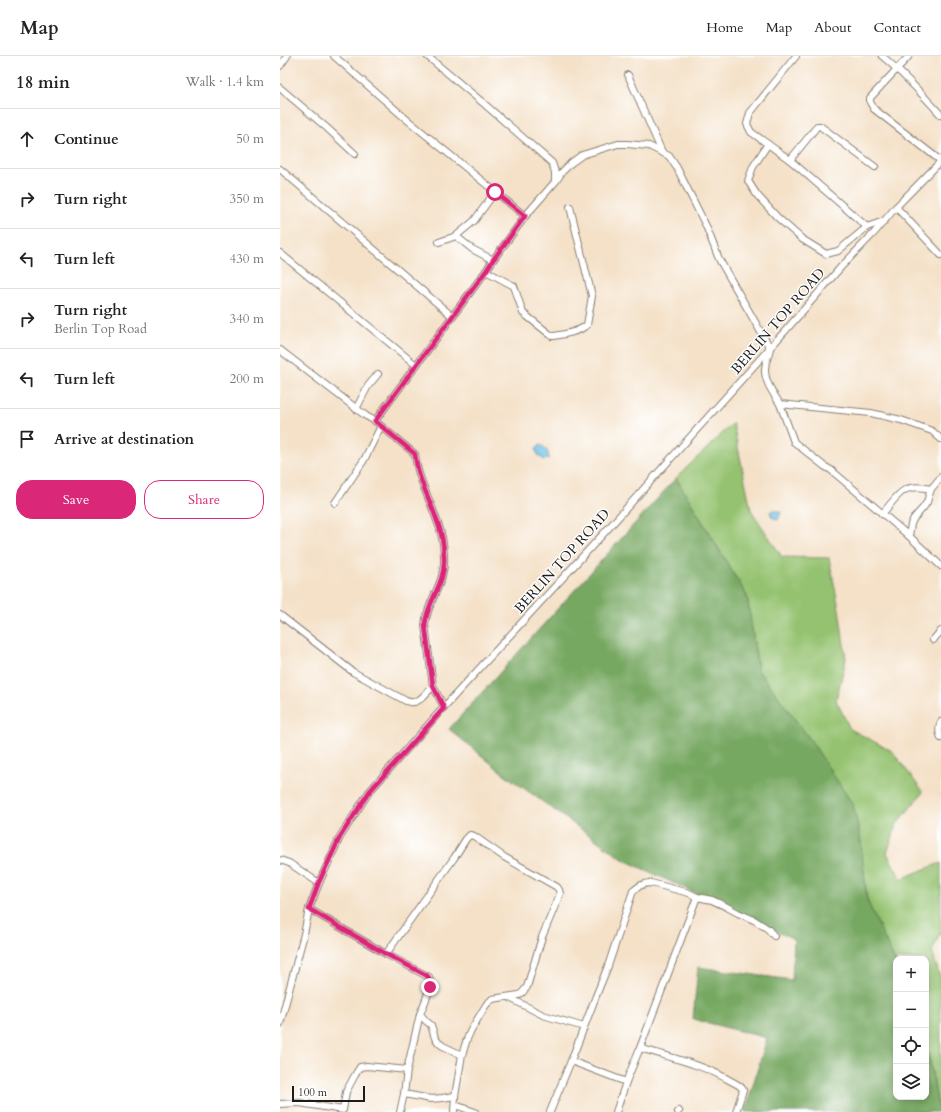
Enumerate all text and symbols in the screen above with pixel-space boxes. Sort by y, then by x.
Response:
text: Map [20,15,59,41]
text: Home [706,18,744,37]
text: Map [766,18,792,37]
text: About [814,18,851,37]
text: Contact [873,18,921,37]
text: 18 min [16,71,70,94]
text: Walk · 1.4 km [185,73,264,91]
icon: ahead [16,128,38,150]
text: Continue [54,129,119,149]
text: 50 m [236,130,264,148]
route start [486,183,504,201]
icon: right [16,188,38,210]
text: Turn right [54,189,127,209]
text: 350 m [230,190,264,208]
icon: left [16,248,38,270]
text: Turn left [54,249,115,269]
text: 430 m [230,250,264,268]
street label: BERLIN TOP ROAD [727,264,829,378]
text: Turn right [54,300,127,320]
icon: right [16,308,38,330]
text: 340 m [230,310,264,328]
text: Berlin Top Road [54,320,147,338]
icon: left [16,368,38,390]
text: Turn left [54,369,115,389]
text: 200 m [230,370,264,388]
icon: arrive [16,428,38,450]
text: Arrive at destination [54,429,194,449]
button: Save [16,480,136,519]
button: Share [144,480,264,519]
street label: BERLIN TOP ROAD [510,505,614,617]
map controls [893,956,929,1100]
button: + [893,956,929,992]
route end [421,978,439,996]
button: − [893,992,929,1028]
button: locate [893,1028,929,1064]
button: layers [893,1064,929,1100]
scale bar [292,1084,365,1103]
text: 100 m [298,1085,327,1100]

